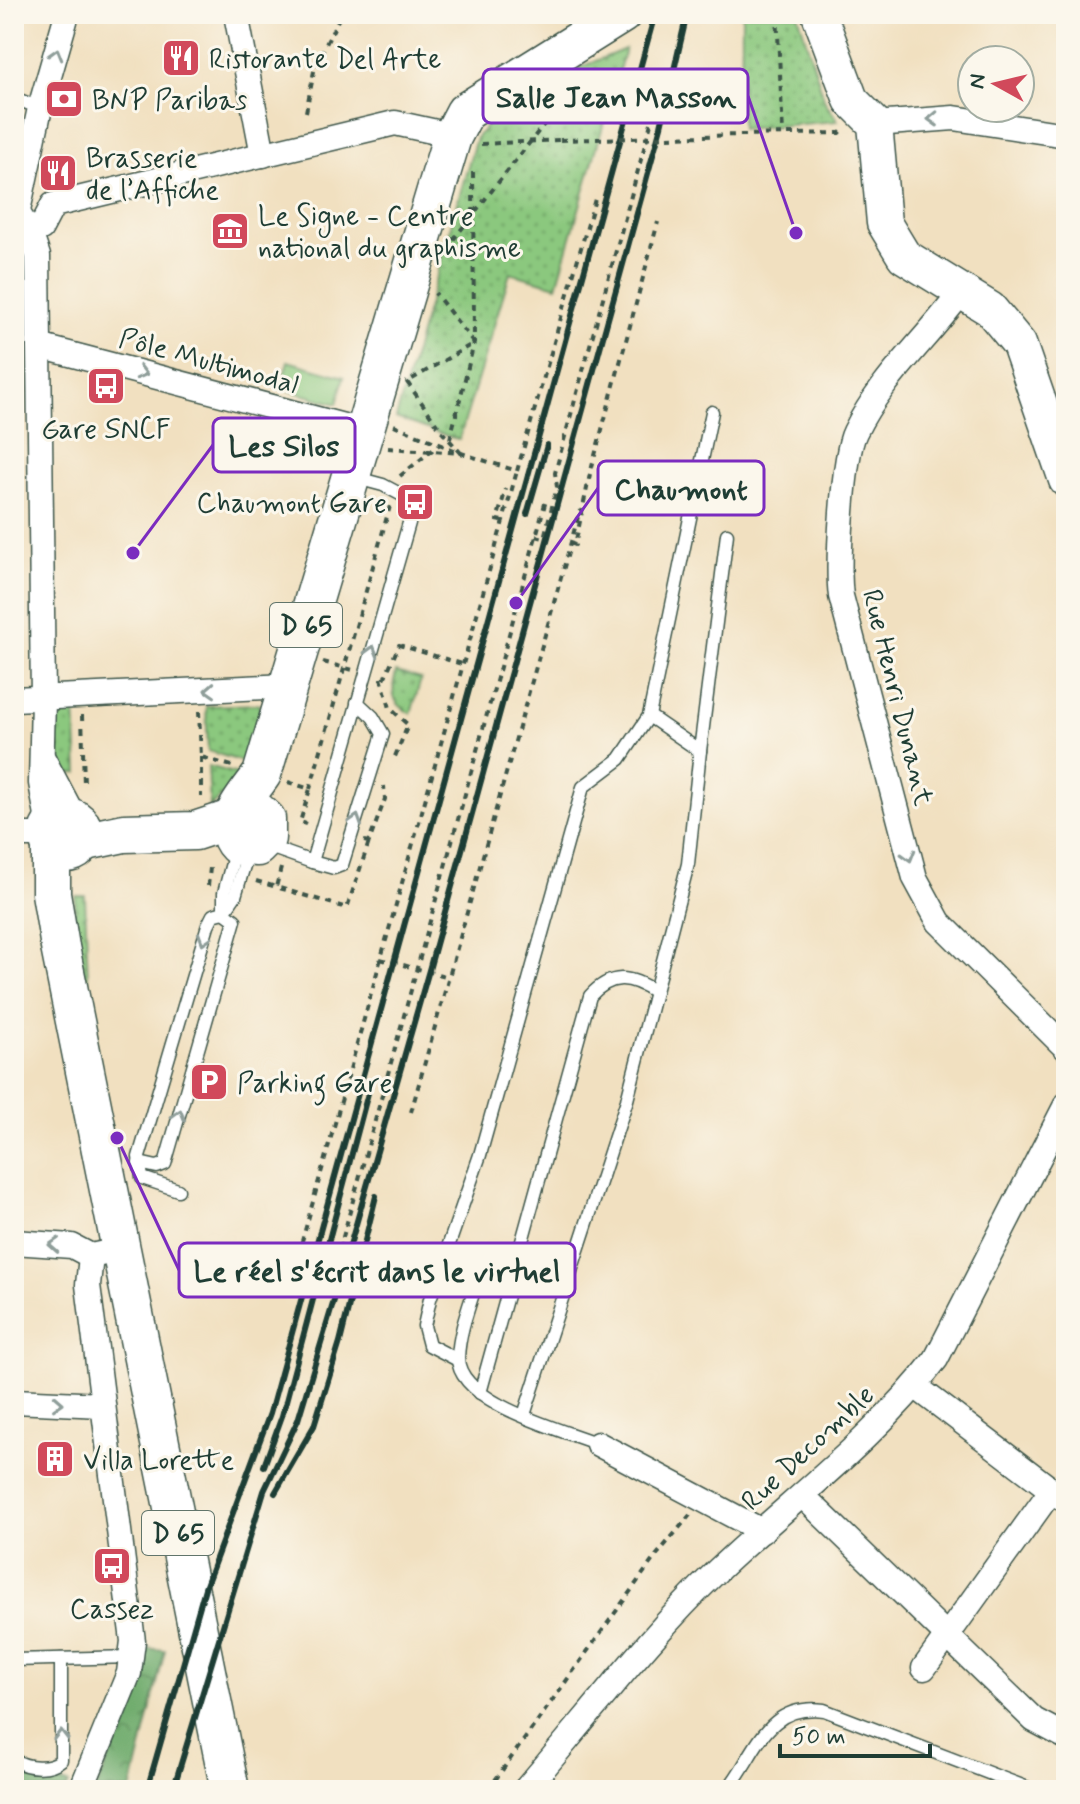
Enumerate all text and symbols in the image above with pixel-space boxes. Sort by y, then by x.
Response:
restaurant icon: Ristorante Del Arte [160,37,202,79]
place label: Ristorante Del Arte [209,42,441,79]
north arrow [956,44,1036,124]
one-way arrow [46,48,63,61]
callout: Salle Jean Masson [483,69,748,123]
text: N [963,72,993,91]
bank icon: BNP Paribas [43,78,85,120]
text: Salle Jean Masson [496,79,737,118]
place label: BNP Paribas [92,83,247,120]
one-way arrow [926,110,939,127]
place label: Brasserie de l’Affiche [86,141,219,210]
restaurant icon: Brasserie de l’Affiche [37,152,79,194]
place label: Le Signe - Centre national du graphisme [258,199,521,268]
museum icon: Le Signe - Centre national du graphisme [209,210,251,252]
street label: Pôle Multimodal [115,321,302,404]
one-way arrow [134,364,148,381]
bus stop icon: Gare SNCF [85,365,127,407]
place label: Gare SNCF [41,412,171,449]
callout: Les Silos [213,418,355,472]
text: Les Silos [229,428,340,467]
callout: Chaumont [598,461,764,515]
text: Chaumont [614,471,748,510]
bus stop icon: Chaumont Gare [394,481,436,523]
place label: Chaumont Gare [196,486,387,523]
street label: Rue Henri Dunant [852,586,941,810]
road number: D 65 [270,603,342,647]
one-way arrow [363,644,379,658]
one-way arrow [203,682,216,699]
one-way arrow [347,813,363,827]
one-way arrow [900,848,916,862]
one-way arrow [197,931,213,945]
parking icon: Parking Gare [188,1061,230,1103]
place label: Parking Gare [237,1066,392,1106]
one-way arrow [170,1109,187,1123]
one-way arrow [47,1237,60,1254]
callout: Le réel s'écrit dans le virtuel [179,1243,575,1297]
text: Le réel s'écrit dans le virtuel [193,1253,561,1292]
street label: Rue Decomble [734,1377,883,1520]
one-way arrow [52,1394,65,1411]
building icon: Villa Lorette [34,1438,76,1480]
place label: Villa Lorette [83,1443,234,1480]
road number: D 65 [142,1511,214,1555]
bus stop icon: Cassez [91,1545,133,1587]
place label: Cassez [70,1592,154,1629]
scale bar [780,1708,930,1758]
text: 50 m [792,1722,846,1753]
one-way arrow [52,1728,70,1741]

